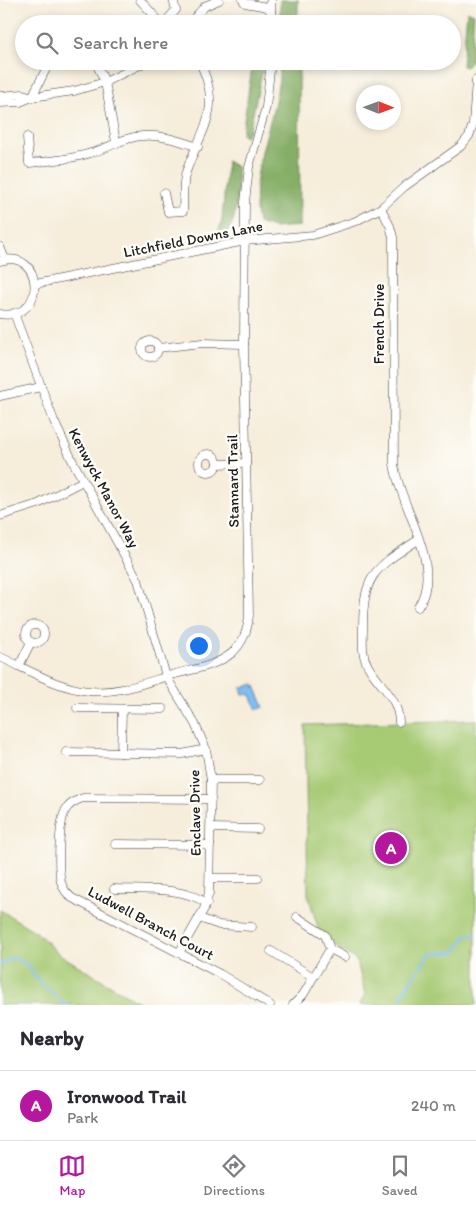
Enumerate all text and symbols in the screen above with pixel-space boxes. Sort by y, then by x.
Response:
search box [15,15,461,70]
icon: search [33,29,61,57]
text: Search here [73,31,168,54]
north arrow [356,85,401,130]
street label: Litchfield Downs Lane [122,217,264,261]
street label: French Drive [370,284,388,364]
street label: Kenwyck Manor Way [65,425,143,551]
street label: Stannard Trail [223,433,243,528]
your location [186,633,212,659]
street label: Enclave Drive [185,770,205,856]
pin: A [375,829,407,867]
street label: Ludwell Branch Court [85,882,217,964]
text: Nearby [20,1025,84,1050]
text: Ironwood Trail [67,1085,186,1108]
text: A [31,1096,41,1115]
text: 240 m [411,1096,456,1115]
text: Park [67,1108,98,1127]
tab: Map [58,1152,86,1199]
tab: Directions [203,1152,265,1199]
tab: Saved [382,1152,418,1199]

